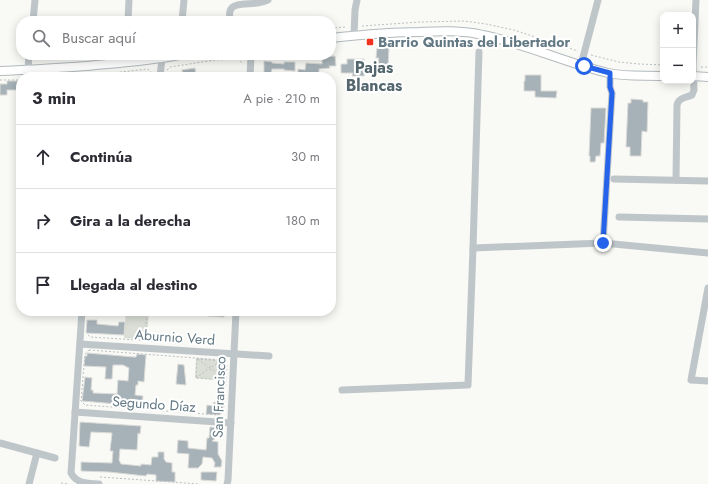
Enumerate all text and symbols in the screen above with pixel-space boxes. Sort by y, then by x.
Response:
map controls [660,12,696,84]
button: + [660,12,696,48]
search box [16,16,336,60]
icon: search [30,27,52,49]
text: Buscar aquí [62,27,136,49]
place label: Barrio Quintas del Libertador [378,32,571,52]
marker: Barrio Quintas del Libertador [365,37,375,47]
button: − [660,48,696,84]
district label: Pajas Blancas [346,56,402,97]
route start [575,57,593,75]
text: 3 min [32,86,76,110]
text: A pie · 210 m [243,89,320,108]
icon: ahead [32,146,54,168]
text: Continúa [70,146,132,168]
text: 30 m [291,147,320,166]
icon: right [32,210,54,232]
text: Gira a la derecha [70,210,191,232]
text: 180 m [285,211,320,230]
route end [594,234,612,252]
icon: arrive [32,274,54,296]
text: Llegada al destino [70,274,197,296]
street label: Aburnio Verd [134,324,216,350]
street label: San Francisco [208,355,230,438]
street label: Segundo Díaz [112,391,197,417]

